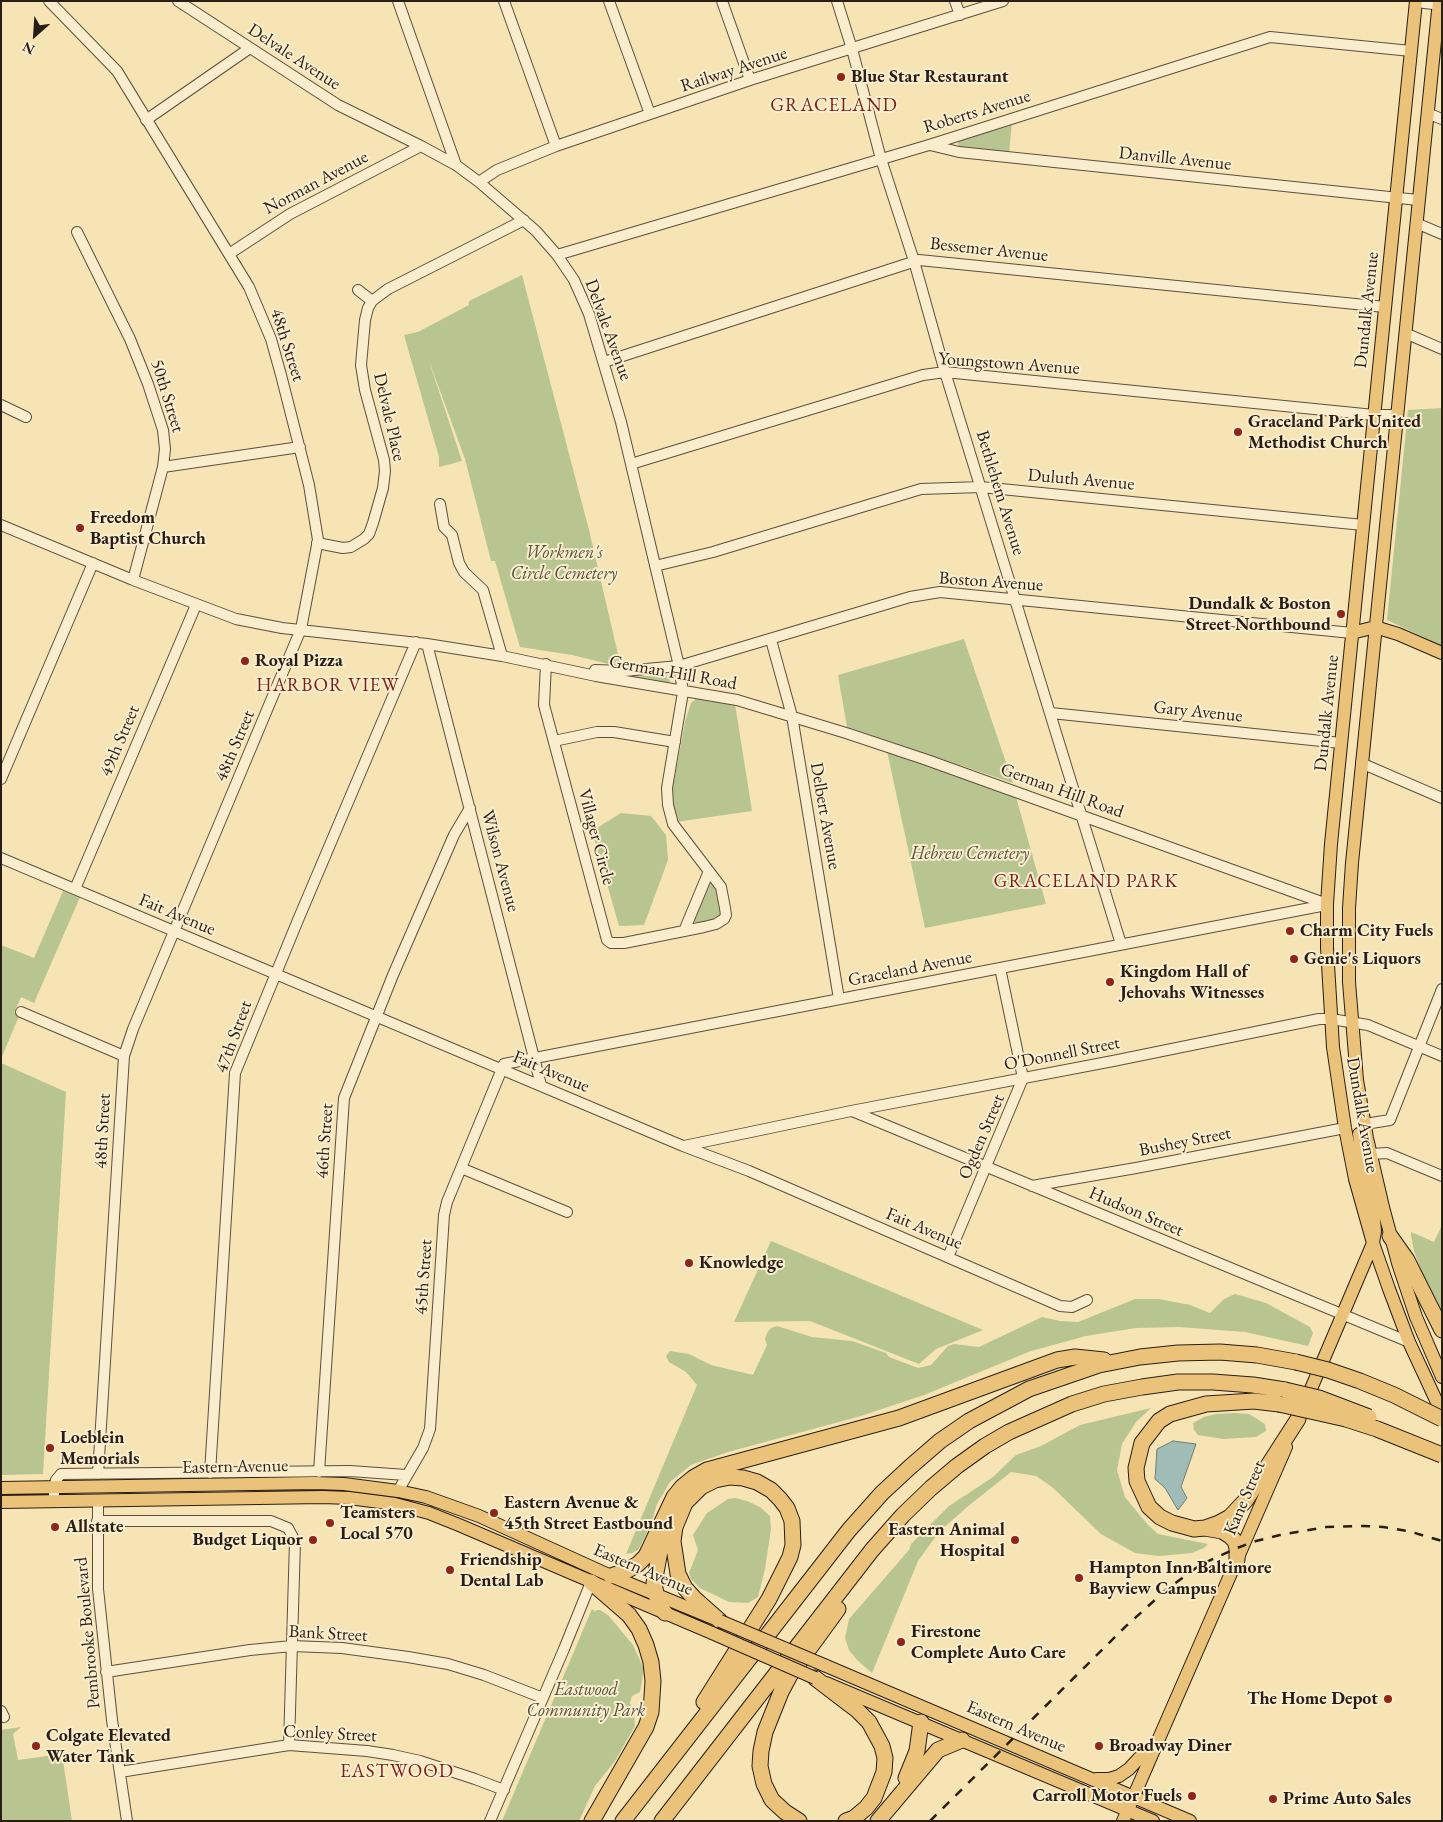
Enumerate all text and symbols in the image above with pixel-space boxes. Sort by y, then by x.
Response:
north arrow [10,10,60,60]
street label: Delvale Avenue [244,19,344,95]
text: N [19,38,37,59]
street label: Railway Avenue [678,43,790,97]
place label: Blue Star Restaurant [851,66,1008,88]
marker: Blue Star Restaurant [835,71,847,83]
street label: Roberts Avenue [921,85,1033,139]
district label: GRACELAND [769,95,899,117]
street label: Danville Avenue [1118,142,1232,176]
street label: Norman Avenue [260,146,372,220]
street label: Bessemer Avenue [929,233,1049,267]
street label: Dundalk Avenue [1350,251,1384,369]
street label: Delvale Avenue [580,276,636,384]
street label: 48th Street [265,306,309,384]
street label: Youngstown Avenue [938,348,1080,380]
street label: 50th Street [146,357,188,435]
street label: Delvale Place [368,371,410,463]
place label: Graceland Park United Methodist Church [1248,411,1421,454]
marker: Graceland Park United Methodist Church [1232,426,1244,438]
street label: Bethlehem Avenue [971,428,1029,558]
street label: Duluth Avenue [1027,465,1135,495]
place label: Freedom Baptist Church [90,507,206,550]
marker: Freedom Baptist Church [74,522,86,534]
park label: Workmen's Circle Cemetery [511,542,617,584]
street label: Boston Avenue [938,568,1044,596]
place label: Dundalk & Boston Street Northbound [1186,593,1331,636]
marker: Dundalk & Boston Street Northbound [1335,608,1347,620]
place label: Royal Pizza [255,650,343,672]
street label: German Hill Road [607,651,739,695]
street label: Dundalk Avenue [1310,654,1344,772]
marker: Royal Pizza [239,655,251,667]
district label: HARBOR VIEW [255,675,401,697]
street label: Gary Avenue [1152,697,1244,727]
street label: 49th Street [95,702,145,780]
street label: 48th Street [210,707,260,785]
street label: German Hill Road [998,759,1126,823]
street label: Delbert Avenue [805,761,845,871]
street label: Villager Circle [573,787,619,887]
street label: Wilson Avenue [476,808,524,914]
park label: Hebrew Cemetery [911,843,1029,865]
district label: GRACELAND PARK [992,871,1180,893]
street label: Fait Avenue [135,889,219,941]
place label: Charm City Fuels [1300,920,1433,942]
marker: Charm City Fuels [1284,925,1296,937]
street label: Graceland Avenue [846,946,974,992]
place label: Genie's Liquors [1304,948,1421,970]
marker: Genie's Liquors [1288,953,1300,965]
place label: Kingdom Hall of Jehovahs Witnesses [1120,961,1264,1004]
marker: Kingdom Hall of Jehovahs Witnesses [1104,976,1116,988]
street label: 47th Street [211,998,257,1076]
street label: O'Donnell Street [1002,1032,1122,1076]
street label: Fait Avenue [509,1046,593,1098]
street label: Dundalk Avenue [1341,1056,1383,1174]
street label: Ogden Street [954,1091,1010,1183]
street label: 48th Street [90,1093,116,1169]
street label: 46th Street [312,1103,338,1179]
street label: Bushey Street [1137,1123,1233,1161]
street label: Hudson Street [1086,1182,1186,1242]
street label: Fait Avenue [882,1203,966,1255]
street label: 45th Street [411,1239,437,1315]
place label: Knowledge [699,1252,784,1274]
marker: Knowledge [683,1257,695,1269]
place label: Loeblein Memorials [60,1427,139,1470]
marker: Loeblein Memorials [44,1442,56,1454]
street label: Eastern Avenue [182,1455,288,1479]
street label: Kane Street [1220,1457,1270,1539]
place label: Eastern Avenue & 45th Street Eastbound [504,1492,673,1535]
place label: Teamsters Local 570 [340,1502,415,1545]
marker: Eastern Avenue & 45th Street Eastbound [488,1507,500,1519]
place label: Allstate [65,1516,124,1538]
marker: Teamsters Local 570 [324,1517,336,1529]
place label: Eastern Animal Hospital [888,1519,1005,1562]
marker: Allstate [49,1521,61,1533]
place label: Budget Liquor [193,1529,303,1551]
marker: Budget Liquor [307,1534,319,1546]
marker: Eastern Animal Hospital [1009,1534,1021,1546]
street label: Eastern Avenue [590,1539,696,1601]
place label: Friendship Dental Lab [460,1549,543,1592]
street label: Pembrooke Boulevard [71,1556,105,1710]
place label: Hampton Inn Baltimore Bayview Campus [1089,1557,1271,1600]
marker: Friendship Dental Lab [444,1564,456,1576]
marker: Hampton Inn Baltimore Bayview Campus [1073,1572,1085,1584]
street label: Bank Street [288,1621,368,1647]
place label: Firestone Complete Auto Care [911,1621,1066,1664]
marker: Firestone Complete Auto Care [895,1636,907,1648]
park label: Eastwood Community Park [527,1679,645,1722]
place label: The Home Depot [1247,1688,1378,1710]
marker: The Home Depot [1382,1693,1394,1705]
street label: Eastern Avenue [963,1696,1069,1758]
street label: Conley Street [283,1721,377,1747]
place label: Colgate Elevated Water Tank [46,1725,171,1768]
place label: Broadway Diner [1109,1735,1232,1757]
marker: Colgate Elevated Water Tank [30,1740,42,1752]
marker: Broadway Diner [1093,1740,1105,1752]
district label: EASTWOOD [339,1761,455,1783]
place label: Carroll Motor Fuels [1032,1785,1182,1807]
place label: Prime Auto Sales [1283,1788,1411,1810]
marker: Carroll Motor Fuels [1186,1790,1198,1802]
marker: Prime Auto Sales [1267,1793,1279,1805]

